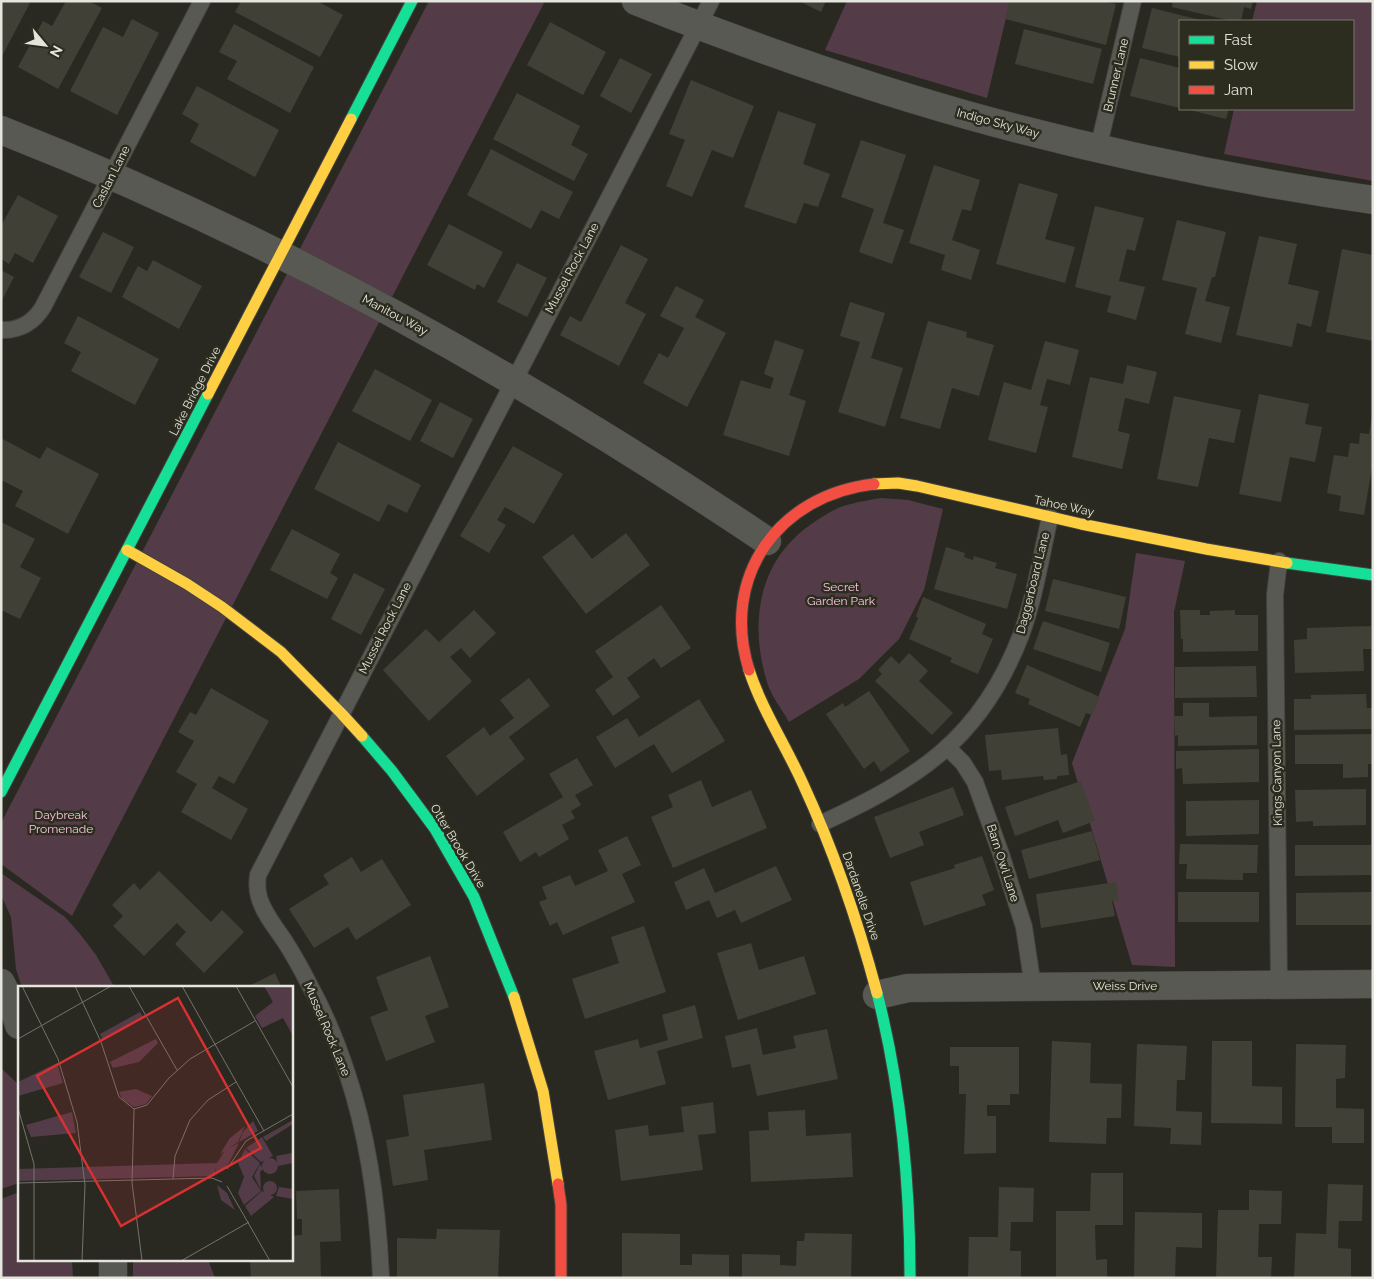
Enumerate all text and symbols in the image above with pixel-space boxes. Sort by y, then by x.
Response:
north arrow [20,20,70,70]
legend [1179,20,1354,110]
text: Fast [1224,31,1252,49]
street label: Brunner Lane [1101,37,1131,113]
text: N [47,43,66,60]
text: Slow [1224,56,1258,74]
text: Jam [1224,81,1253,99]
street label: Indigo Sky Way [955,105,1041,141]
street label: Caslan Lane [89,144,133,210]
street label: Mussel Rock Lane [542,220,602,316]
street label: Manitou Way [360,292,431,338]
street label: Lake Bridge Drive [166,344,224,438]
street label: Tahoe Way [1033,493,1096,519]
street label: Daggerboard Lane [1014,531,1052,635]
street label: Mussel Rock Lane [356,580,414,676]
park label: Secret Garden Park [807,580,876,608]
street label: Kings Canyon Lane [1269,720,1285,826]
street label: Otter Brook Drive [427,802,489,890]
park label: Daybreak Promenade [29,808,93,836]
street label: Barn Owl Lane [984,822,1022,904]
street label: Dardanelle Drive [839,850,883,942]
street label: Weiss Drive [1093,979,1157,993]
street label: Mussel Rock Lane [301,980,353,1078]
inset map [18,986,292,1262]

